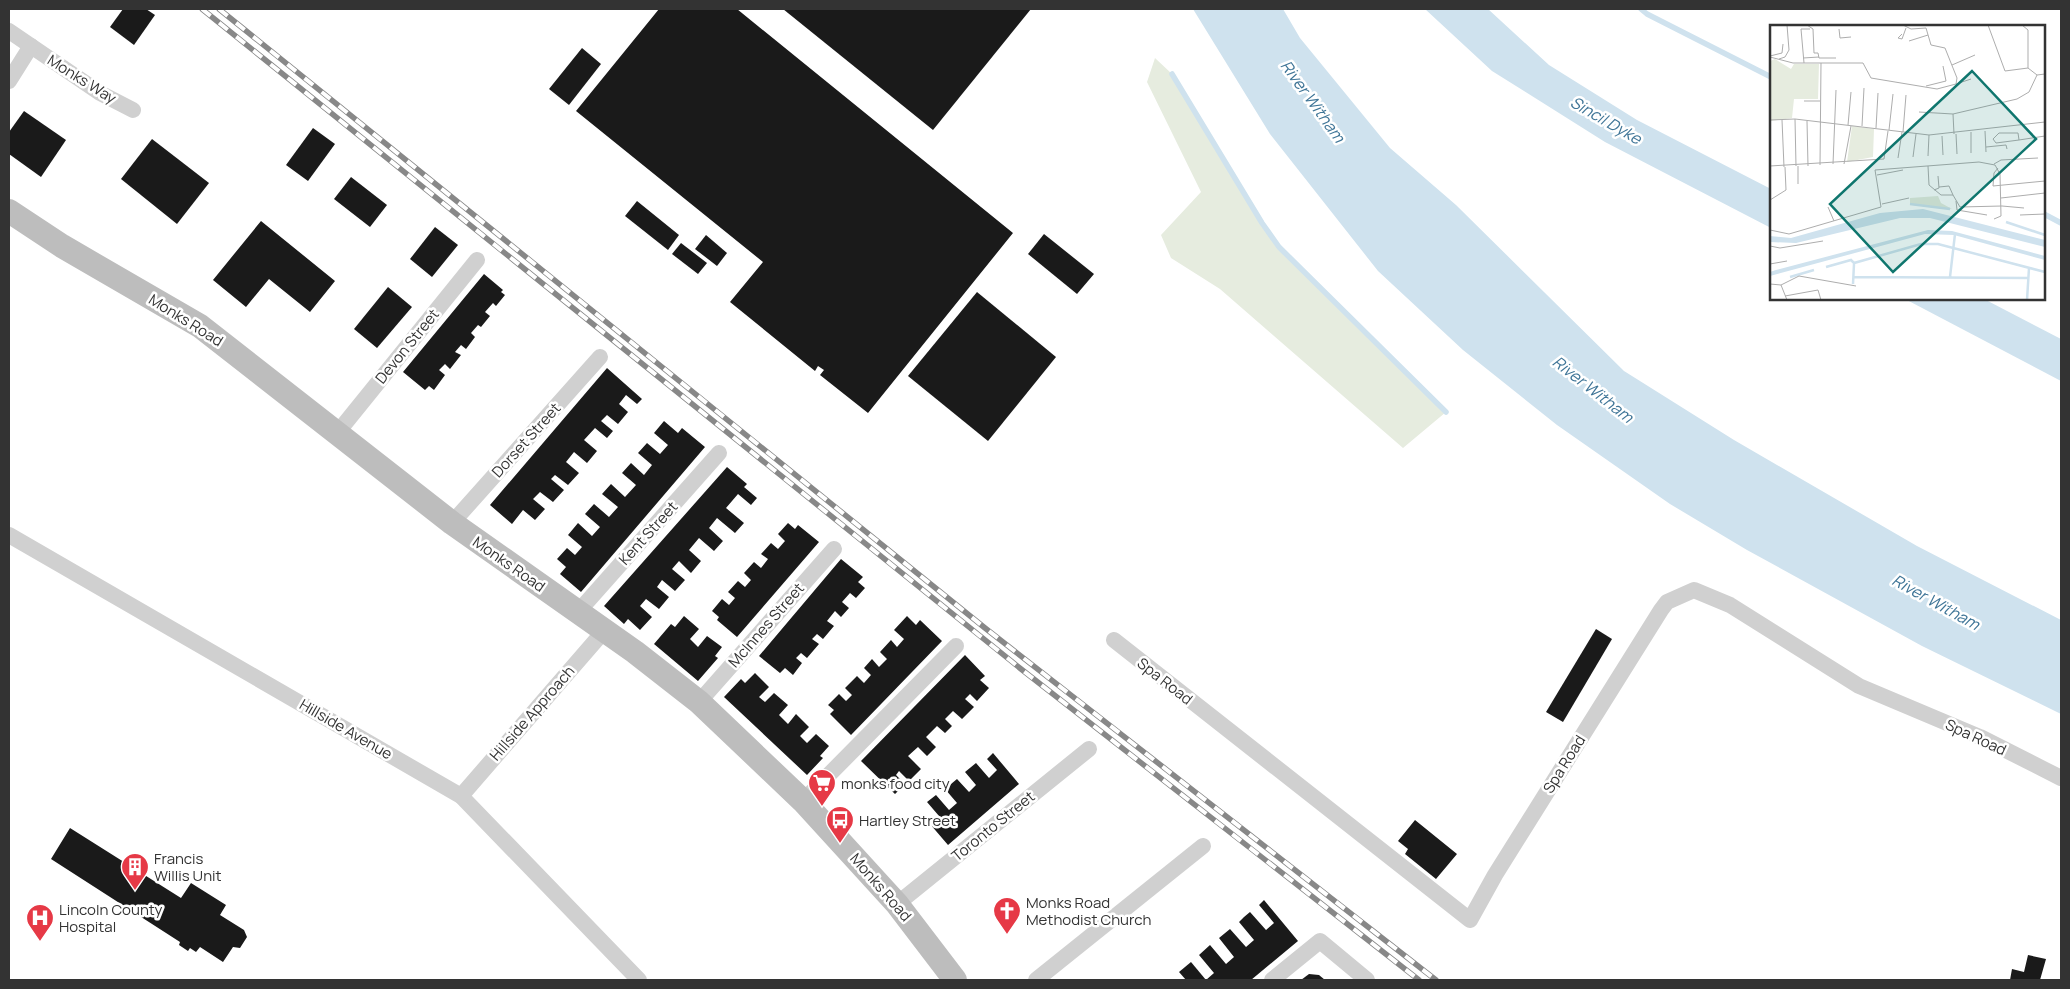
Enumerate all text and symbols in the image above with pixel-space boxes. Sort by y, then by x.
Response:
inset map [1770,25,2045,300]
street label: Monks Way [43,50,121,109]
water label: River Witham [1276,55,1351,148]
water label: Sincil Dyke [1566,91,1647,150]
street label: Monks Road [145,289,227,351]
street label: Devon Street [370,304,444,388]
water label: River Witham [1548,351,1639,428]
street label: Dorset Street [487,398,565,482]
street label: Kent Street [614,497,682,569]
street label: Monks Road [469,531,549,597]
water label: River Witham [1888,569,1985,636]
street label: McInnes Street [723,578,809,672]
street label: Spa Road [1133,653,1197,709]
street label: Hillside Approach [485,661,579,765]
street label: Hillside Avenue [296,694,397,764]
street label: Spa Road [1942,714,2010,760]
street label: Spa Road [1538,731,1590,797]
supermarket icon: monks food city [807,768,837,807]
place label: monks food city [841,773,950,794]
street label: Toronto Street [947,786,1039,866]
bus stop icon: Hartley Street [825,805,855,844]
place label: Hartley Street [859,810,956,831]
place label: Francis Willis Unit [154,848,222,886]
street label: Monks Road [845,848,917,926]
building icon: Francis Willis Unit [120,852,150,891]
place label: Monks Road Methodist Church [1026,892,1152,930]
church icon: Monks Road Methodist Church [992,896,1022,935]
place label: Lincoln County Hospital [59,899,163,937]
hospital icon: Lincoln County Hospital [25,903,55,942]

